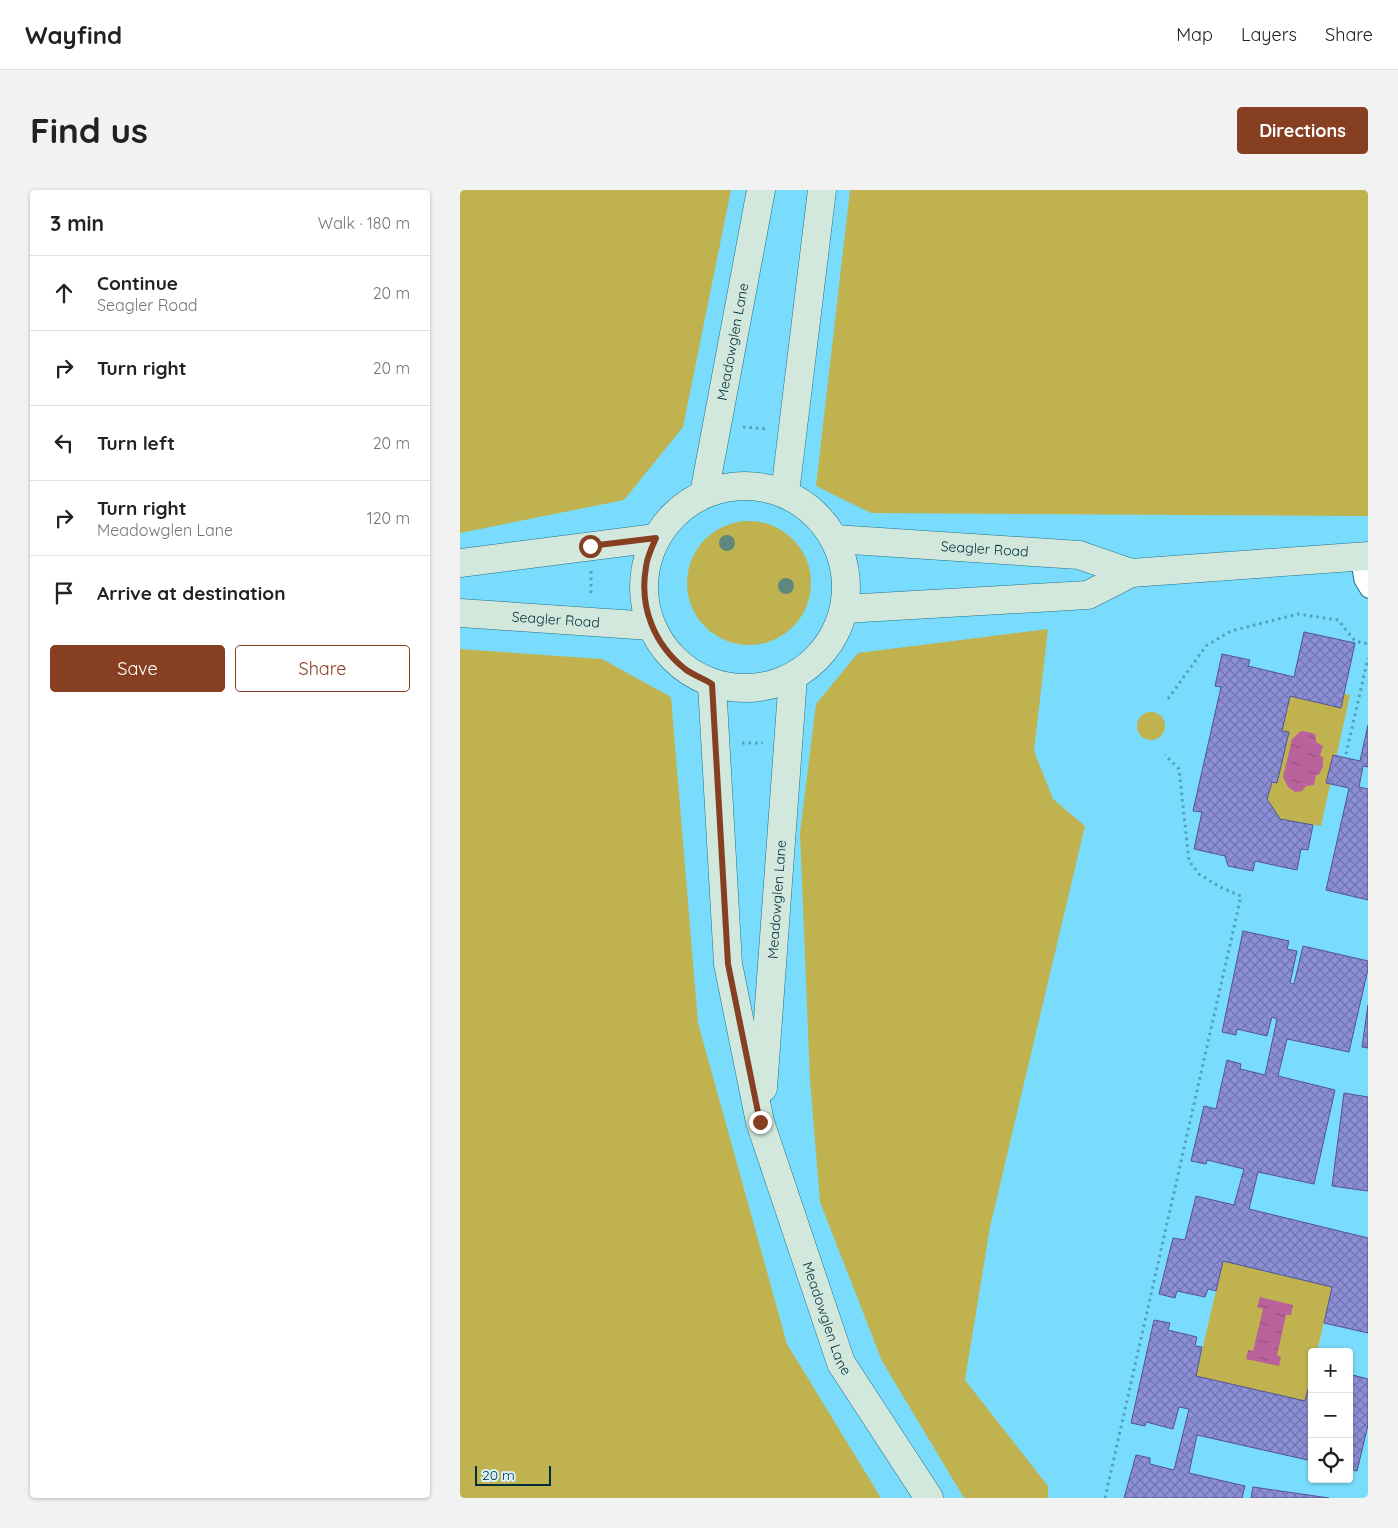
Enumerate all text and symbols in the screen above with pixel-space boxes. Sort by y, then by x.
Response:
text: Wayfind [25,20,122,50]
text: Map [1176,23,1213,46]
text: Layers [1241,23,1297,46]
text: Share [1325,23,1373,46]
button: Directions [1237,107,1368,154]
text: Find us [30,108,148,152]
text: 3 min [50,210,104,236]
text: Walk · 180 m [318,213,410,233]
text: Continue [97,271,178,295]
icon: ahead [50,279,78,307]
street label: Meadowglen Lane [713,281,752,402]
text: 20 m [373,283,410,303]
text: Seagler Road [97,295,198,315]
icon: right [50,354,78,382]
text: Turn right [97,356,186,380]
text: 20 m [373,358,410,378]
icon: left [50,429,78,457]
text: Turn left [97,431,175,455]
text: 20 m [373,433,410,453]
text: Turn right [97,496,186,520]
icon: right [50,504,78,532]
text: 120 m [367,508,410,528]
text: Meadowglen Lane [97,520,233,540]
route start [579,535,602,558]
street label: Seagler Road [940,537,1029,561]
icon: arrive [50,579,78,607]
text: Arrive at destination [97,581,286,605]
street label: Seagler Road [511,608,600,631]
button: Save [50,645,225,692]
button: Share [235,645,410,692]
street label: Meadowglen Lane [763,839,790,960]
route end [749,1111,772,1134]
street label: Meadowglen Lane [799,1259,855,1379]
map controls [1308,1348,1353,1483]
button: + [1308,1348,1353,1393]
button: − [1308,1393,1353,1438]
button: locate [1308,1438,1353,1483]
scale bar [475,1463,551,1486]
text: 20 m [482,1466,515,1484]

